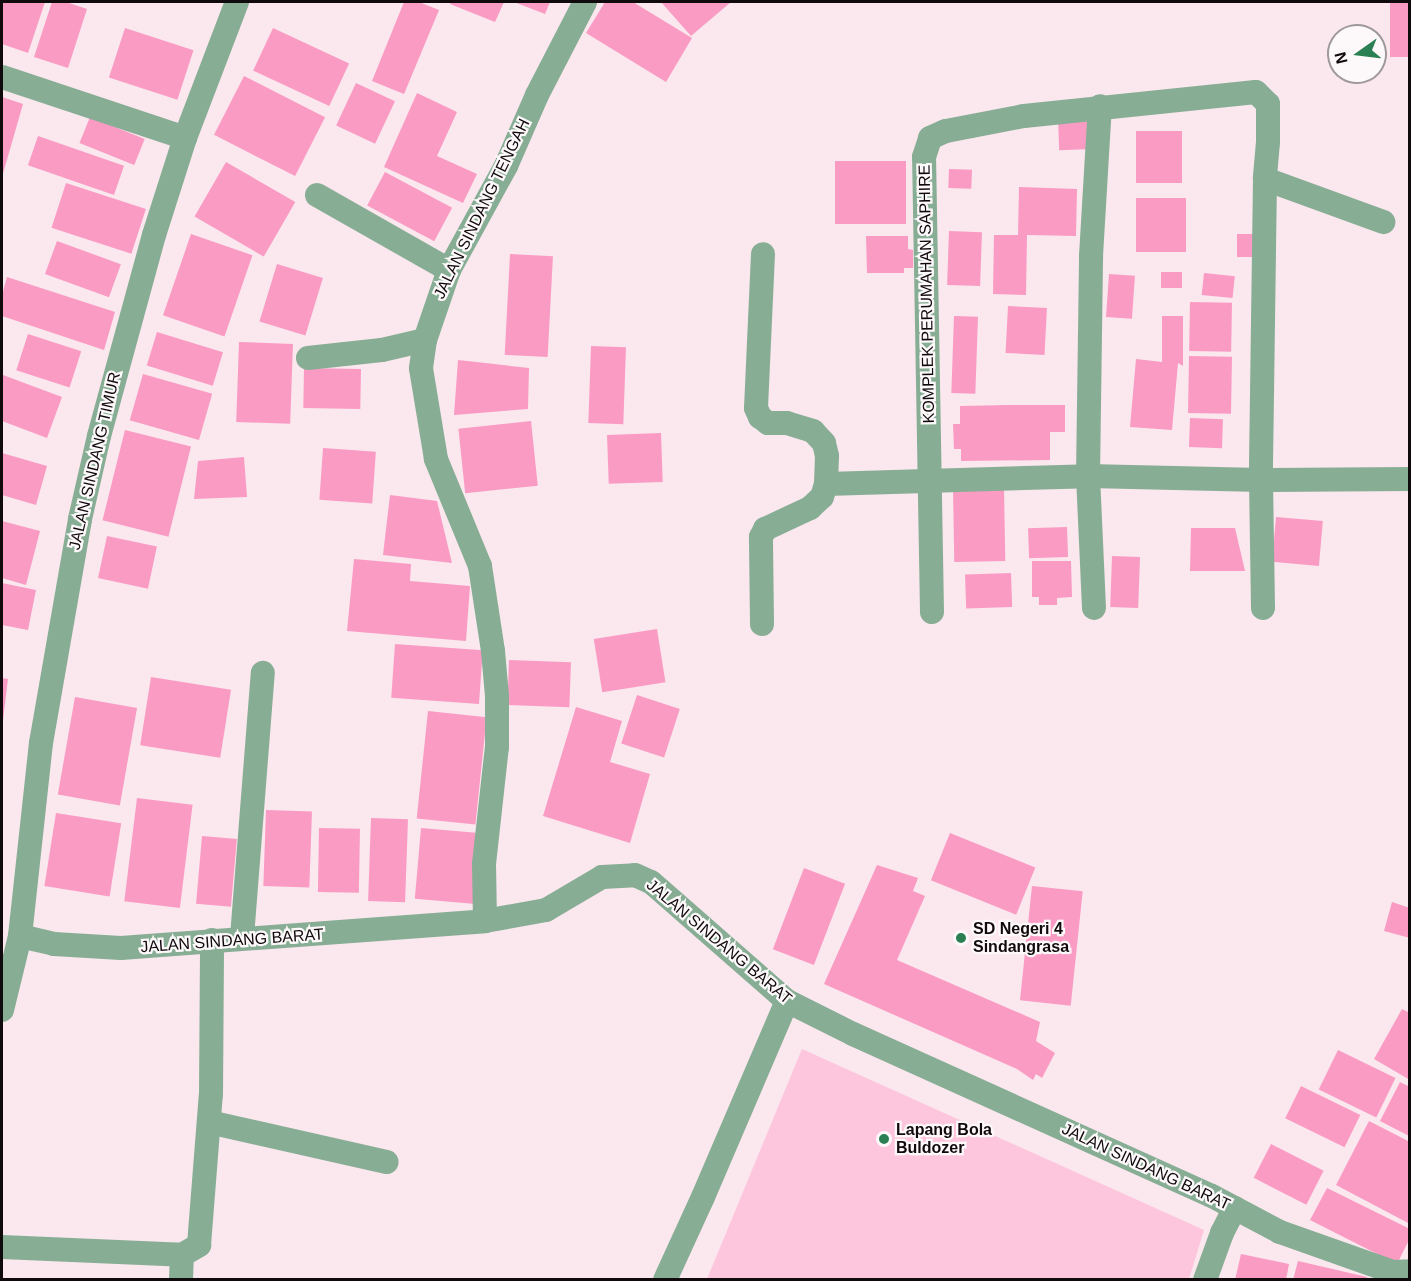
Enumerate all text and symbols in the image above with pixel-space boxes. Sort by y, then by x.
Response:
north arrow [1327,24,1387,84]
text: N [1331,50,1351,66]
street label: JALAN SINDANG TENGAH [430,116,534,302]
street label: KOMPLEK PERUMAHAN SAPHIRE [915,164,939,424]
street label: JALAN SINDANG TIMUR [65,370,125,552]
street label: JALAN SINDANG BARAT [642,876,796,1008]
place label: SD Negeri 4 Sindangrasa [973,919,1069,957]
street label: JALAN SINDANG BARAT [140,925,324,957]
marker: SD Negeri 4 Sindangrasa [954,931,968,945]
street label: JALAN SINDANG BARAT [1059,1119,1233,1215]
place label: Lapang Bola Buldozer [896,1120,992,1158]
marker: Lapang Bola Buldozer [877,1132,891,1146]

